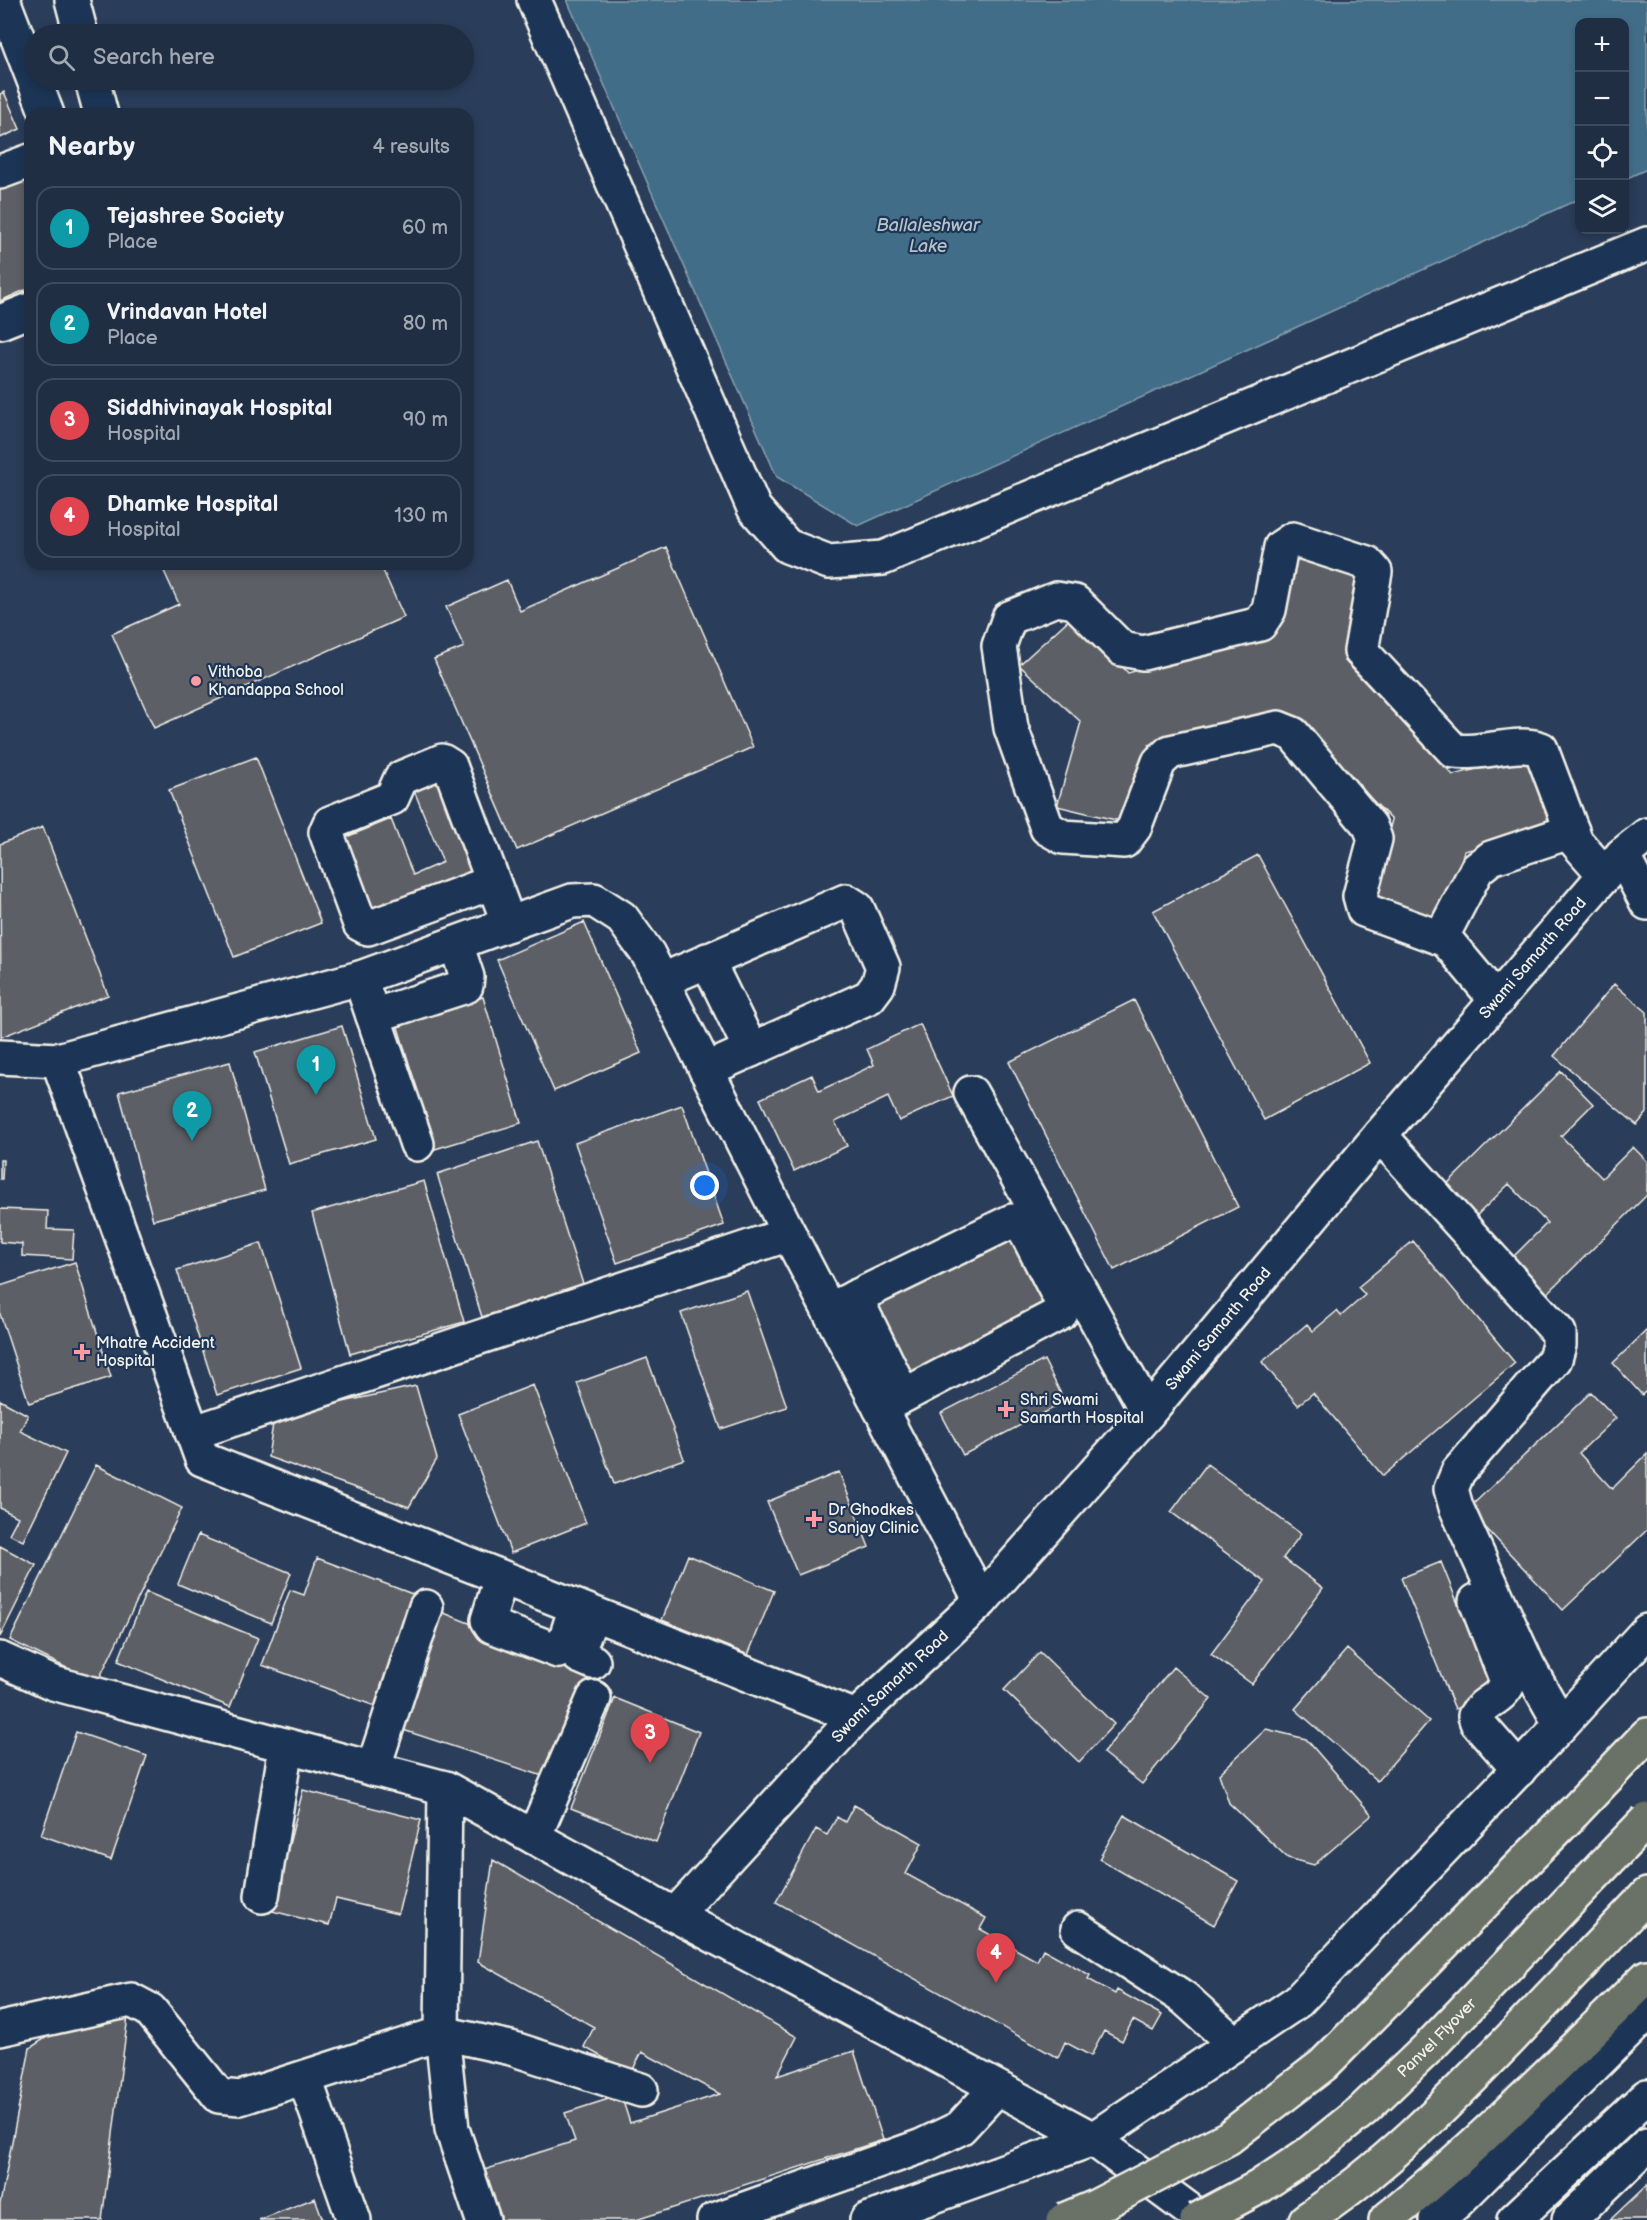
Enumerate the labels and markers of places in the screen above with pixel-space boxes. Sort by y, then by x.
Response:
place label: Vithoba Khandappa School [208,663,344,700]
marker: Vithoba Khandappa School [189,674,203,688]
pin: 1 [296,1046,336,1095]
pin: 2 [172,1092,212,1141]
place label: Mhatre Accident Hospital [96,1334,215,1371]
marker: Mhatre Accident Hospital [73,1343,91,1361]
place label: Shri Swami Samarth Hospital [1020,1391,1144,1428]
marker: Shri Swami Samarth Hospital [997,1400,1015,1418]
place label: Dr Ghodkes Sanjay Clinic [828,1501,919,1538]
marker: Dr Ghodkes Sanjay Clinic [805,1510,823,1528]
pin: 3 [630,1714,670,1763]
pin: 4 [976,1934,1016,1983]

